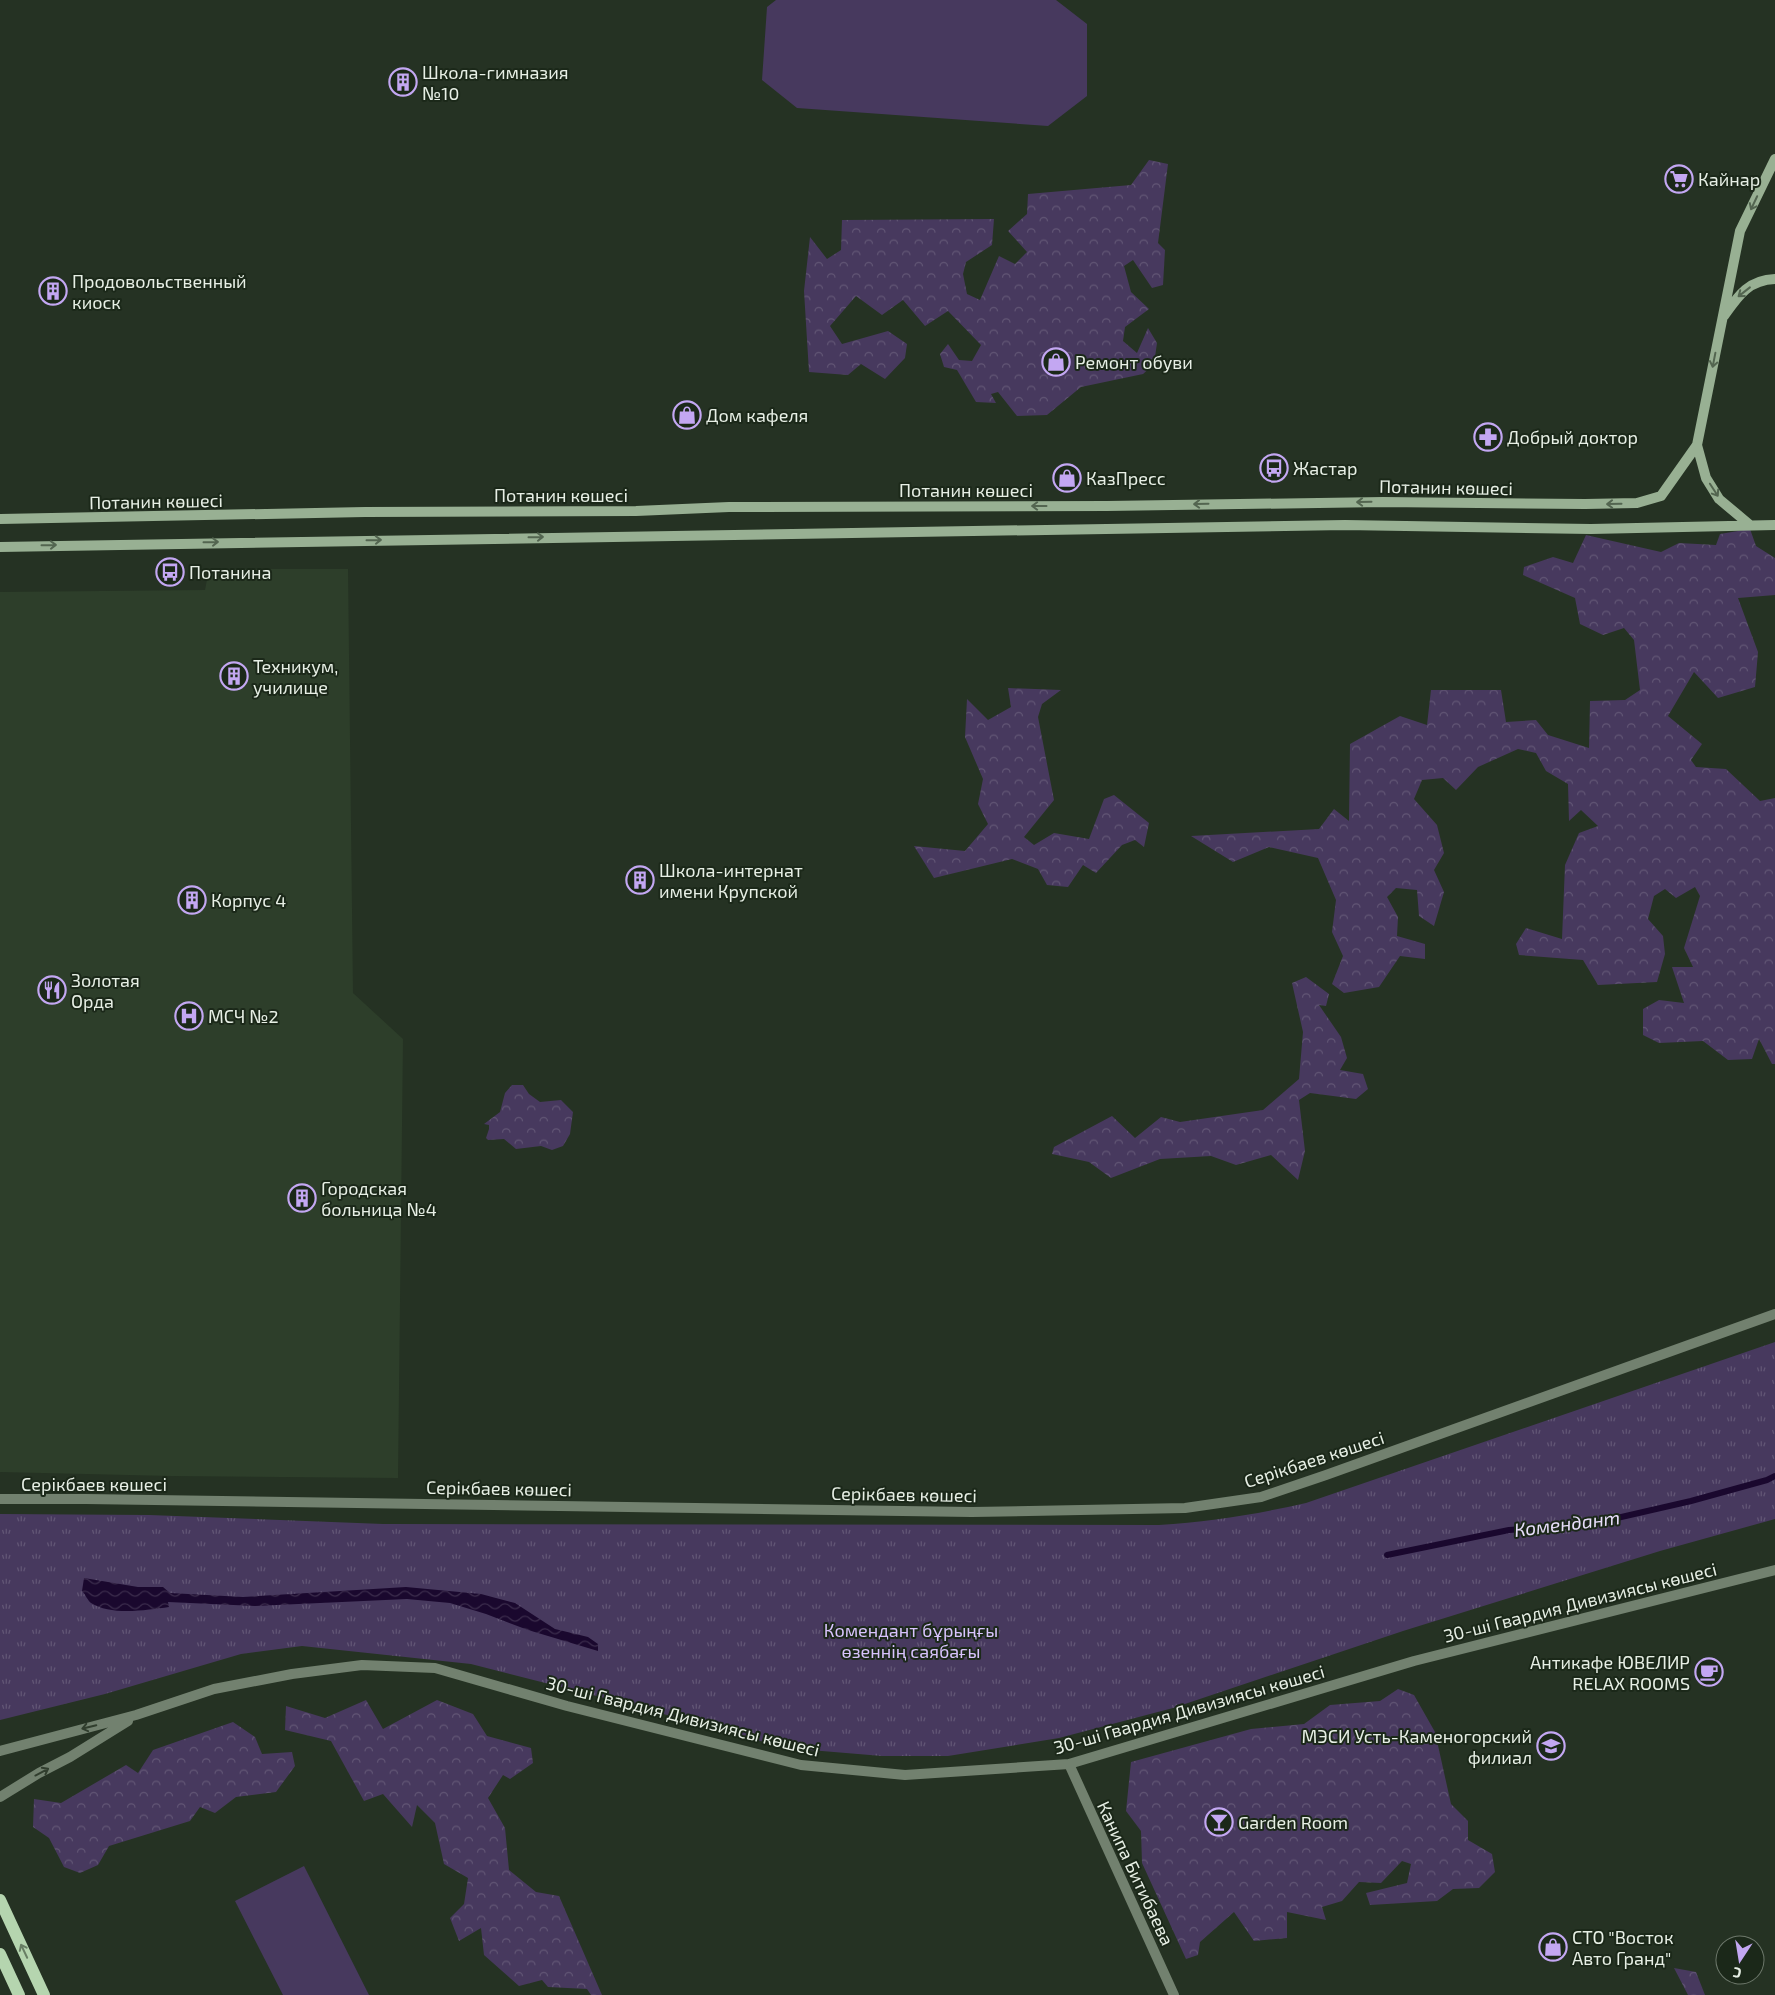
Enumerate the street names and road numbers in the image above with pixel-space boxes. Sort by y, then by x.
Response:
street label: Потанин көшесі [1379,475,1513,499]
street label: Потанин көшесі [899,479,1033,501]
street label: Потанин көшесі [494,484,628,506]
street label: Потанин көшесі [89,489,223,513]
street label: Серікбаев көшесі [1241,1426,1387,1492]
street label: Серікбаев көшесі [21,1473,167,1495]
street label: Серікбаев көшесі [426,1476,572,1500]
street label: Серікбаев көшесі [831,1482,977,1506]
street label: 30-ші Гвардия Дивизиясы көшесі [1441,1557,1719,1647]
street label: 30-ші Гвардия Дивизиясы көшесі [1051,1660,1327,1758]
street label: 30-ші Гвардия Дивизиясы көшесі [544,1671,822,1761]
street label: Канипа Битибаева [1093,1797,1179,1949]

